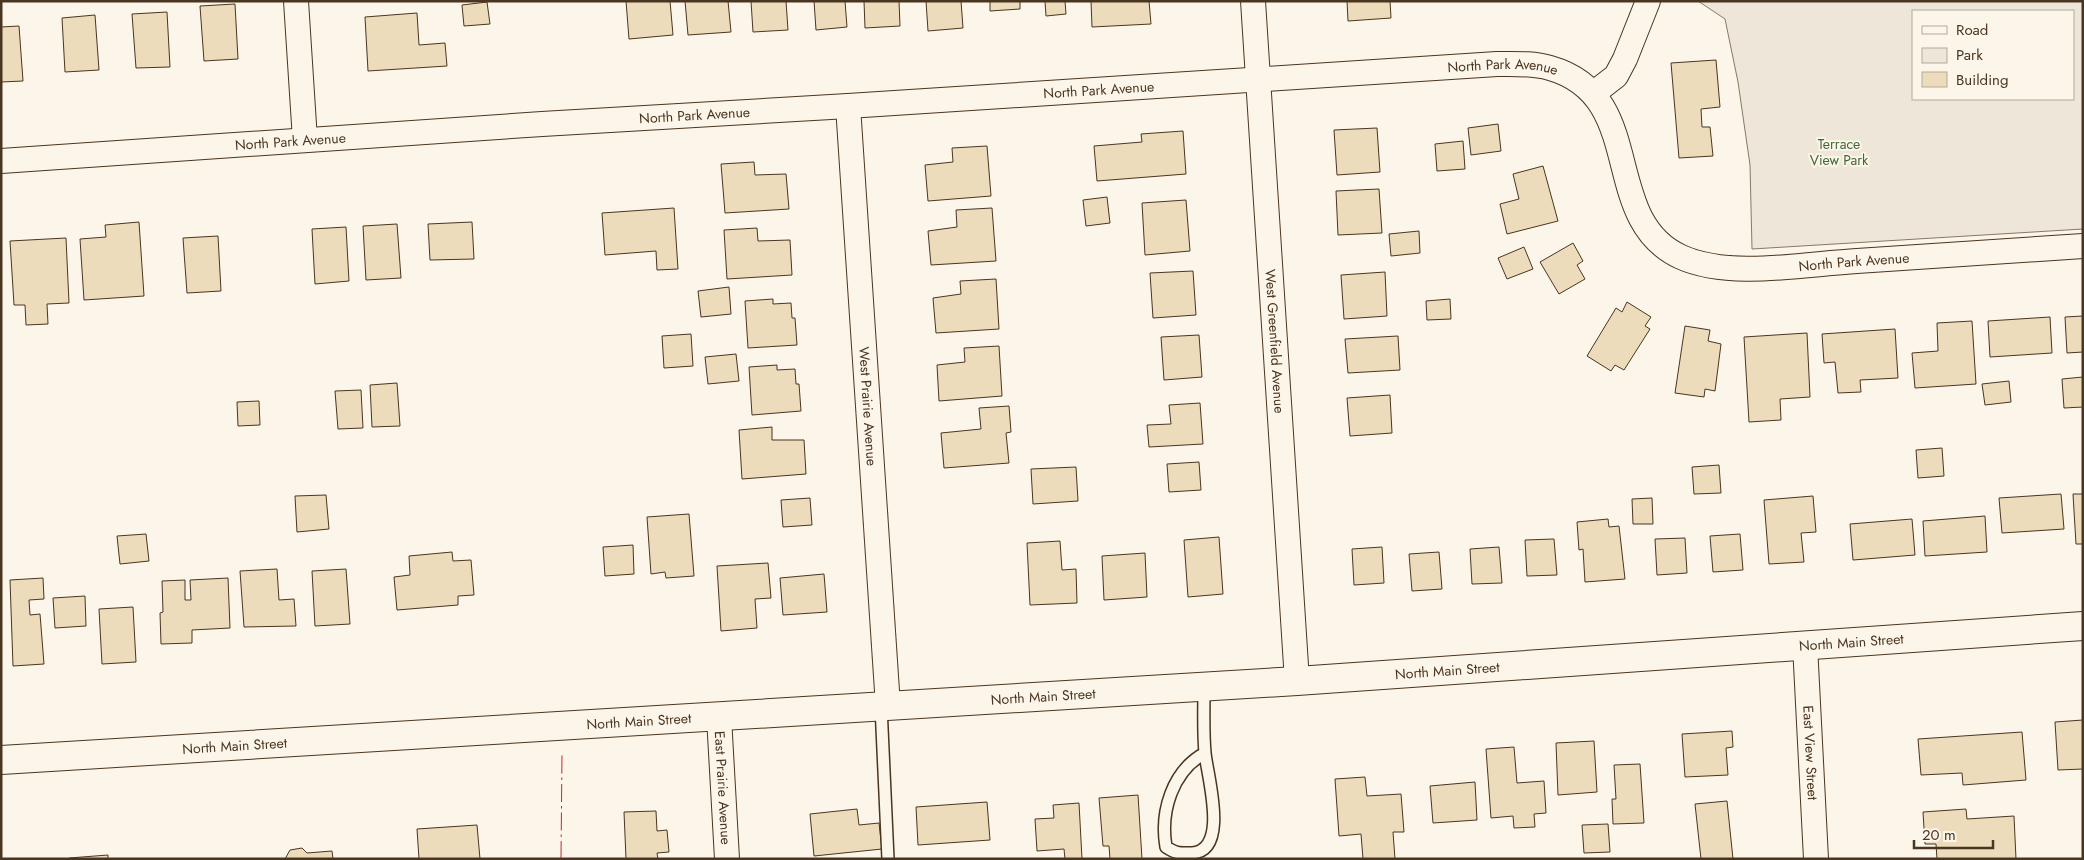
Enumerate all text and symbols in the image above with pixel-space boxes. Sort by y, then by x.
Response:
legend [1912,10,2074,100]
text: Road [1956,19,1988,41]
text: Park [1956,44,1983,66]
street label: North Park Avenue [1447,54,1561,80]
text: Building [1956,69,2008,91]
street label: North Park Avenue [1043,76,1155,103]
street label: North Park Avenue [638,102,751,128]
street label: North Park Avenue [234,127,346,155]
park label: Terrace View Park [1810,134,1869,170]
street label: North Park Avenue [1798,248,1910,276]
street label: West Greenfield Avenue [1260,269,1290,414]
street label: West Prairie Avenue [854,346,882,467]
street label: North Main Street [1798,629,1905,656]
street label: North Main Street [1394,657,1501,684]
street label: North Main Street [990,683,1097,710]
street label: East View Street [1798,705,1823,801]
street label: North Main Street [586,708,692,734]
street label: East Prairie Avenue [710,731,736,845]
street label: North Main Street [182,733,288,759]
scale bar [1914,818,1993,850]
text: 20 m [1922,824,1956,846]

